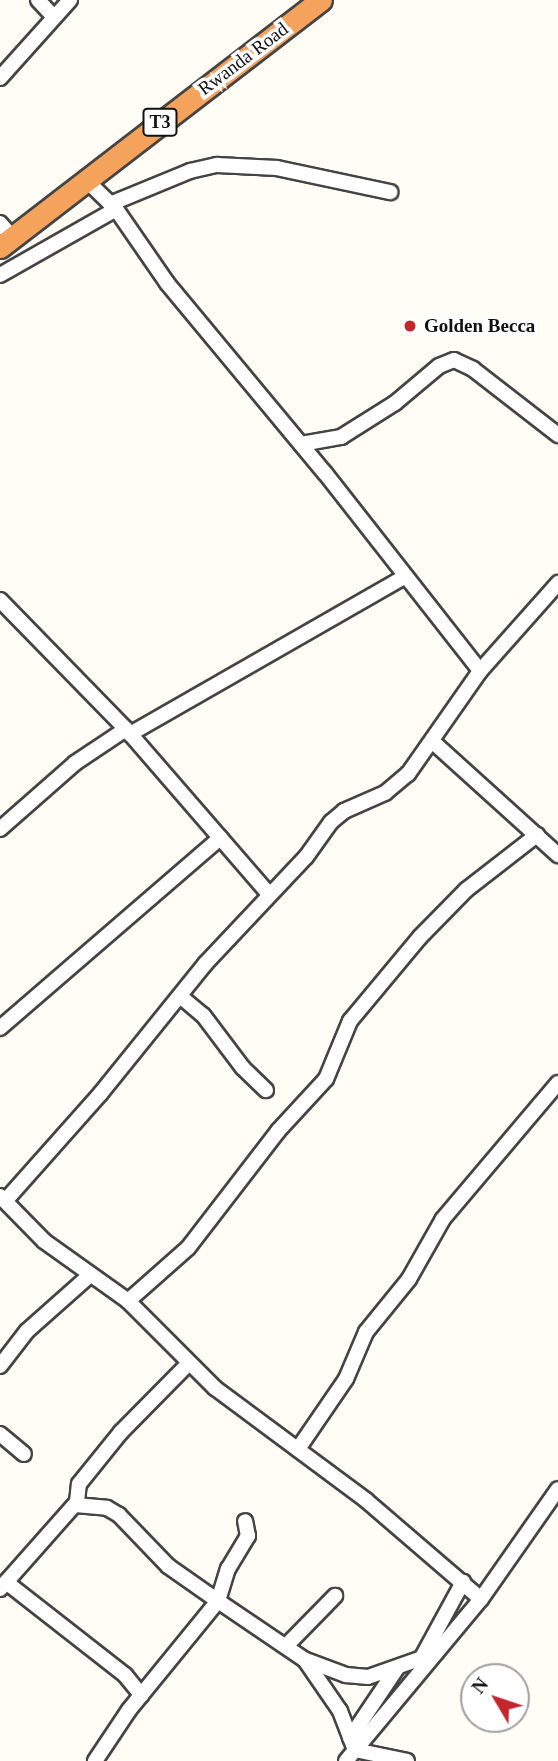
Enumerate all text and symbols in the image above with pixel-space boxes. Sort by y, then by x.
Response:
street label: Rwanda Road [193,18,293,100]
road number: T3 [141,107,179,136]
place label: Golden Becca [424,315,535,337]
marker: Golden Becca [402,318,418,334]
north arrow [460,1663,530,1733]
text: N [467,1674,492,1698]

